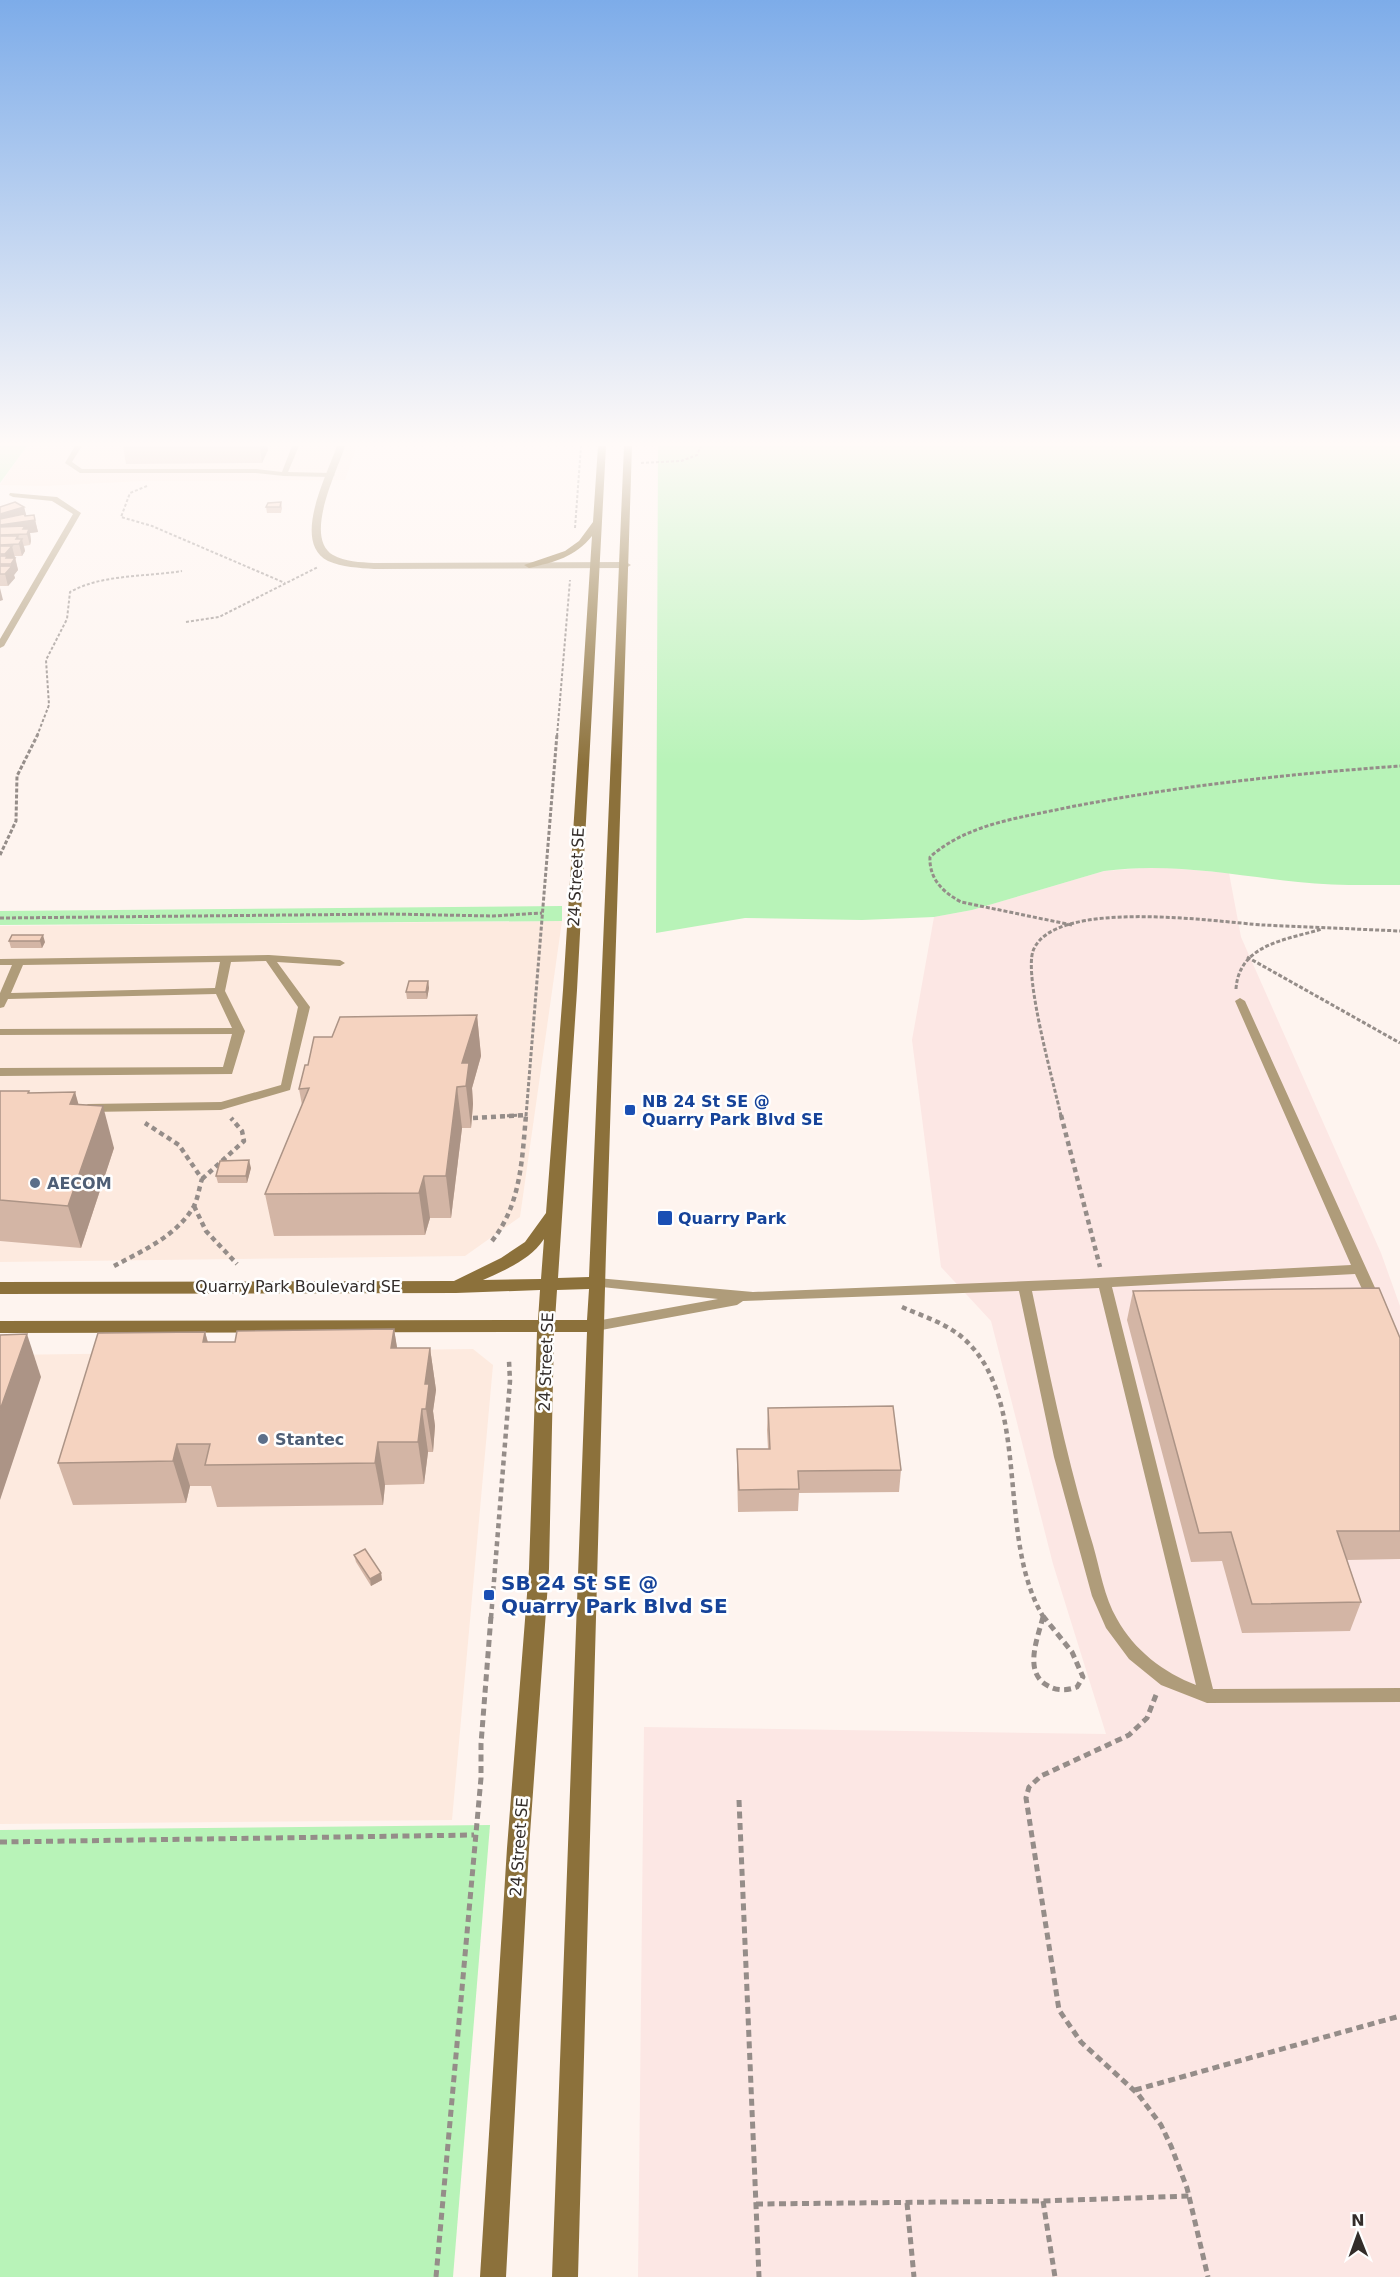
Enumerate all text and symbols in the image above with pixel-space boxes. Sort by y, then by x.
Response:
street label: 24 Street SE [564,827,588,927]
place label: NB 24 St SE @ Quarry Park Blvd SE [642,1092,823,1129]
marker: NB 24 St SE @ Quarry Park Blvd SE [623,1103,637,1117]
place label: AECOM [47,1174,112,1193]
marker: AECOM [28,1176,42,1190]
marker: Quarry Park [656,1209,674,1227]
place label: Quarry Park [678,1209,787,1228]
street label: Quarry Park Boulevard SE [195,1277,401,1296]
street label: 24 Street SE [535,1312,557,1412]
place label: Stantec [275,1430,344,1449]
marker: Stantec [256,1432,270,1446]
place label: SB 24 St SE @ Quarry Park Blvd SE [501,1571,728,1618]
marker: SB 24 St SE @ Quarry Park Blvd SE [482,1588,496,1602]
street label: 24 Street SE [506,1797,532,1897]
north arrow [1328,2205,1388,2265]
text: N [1351,2211,1365,2230]

